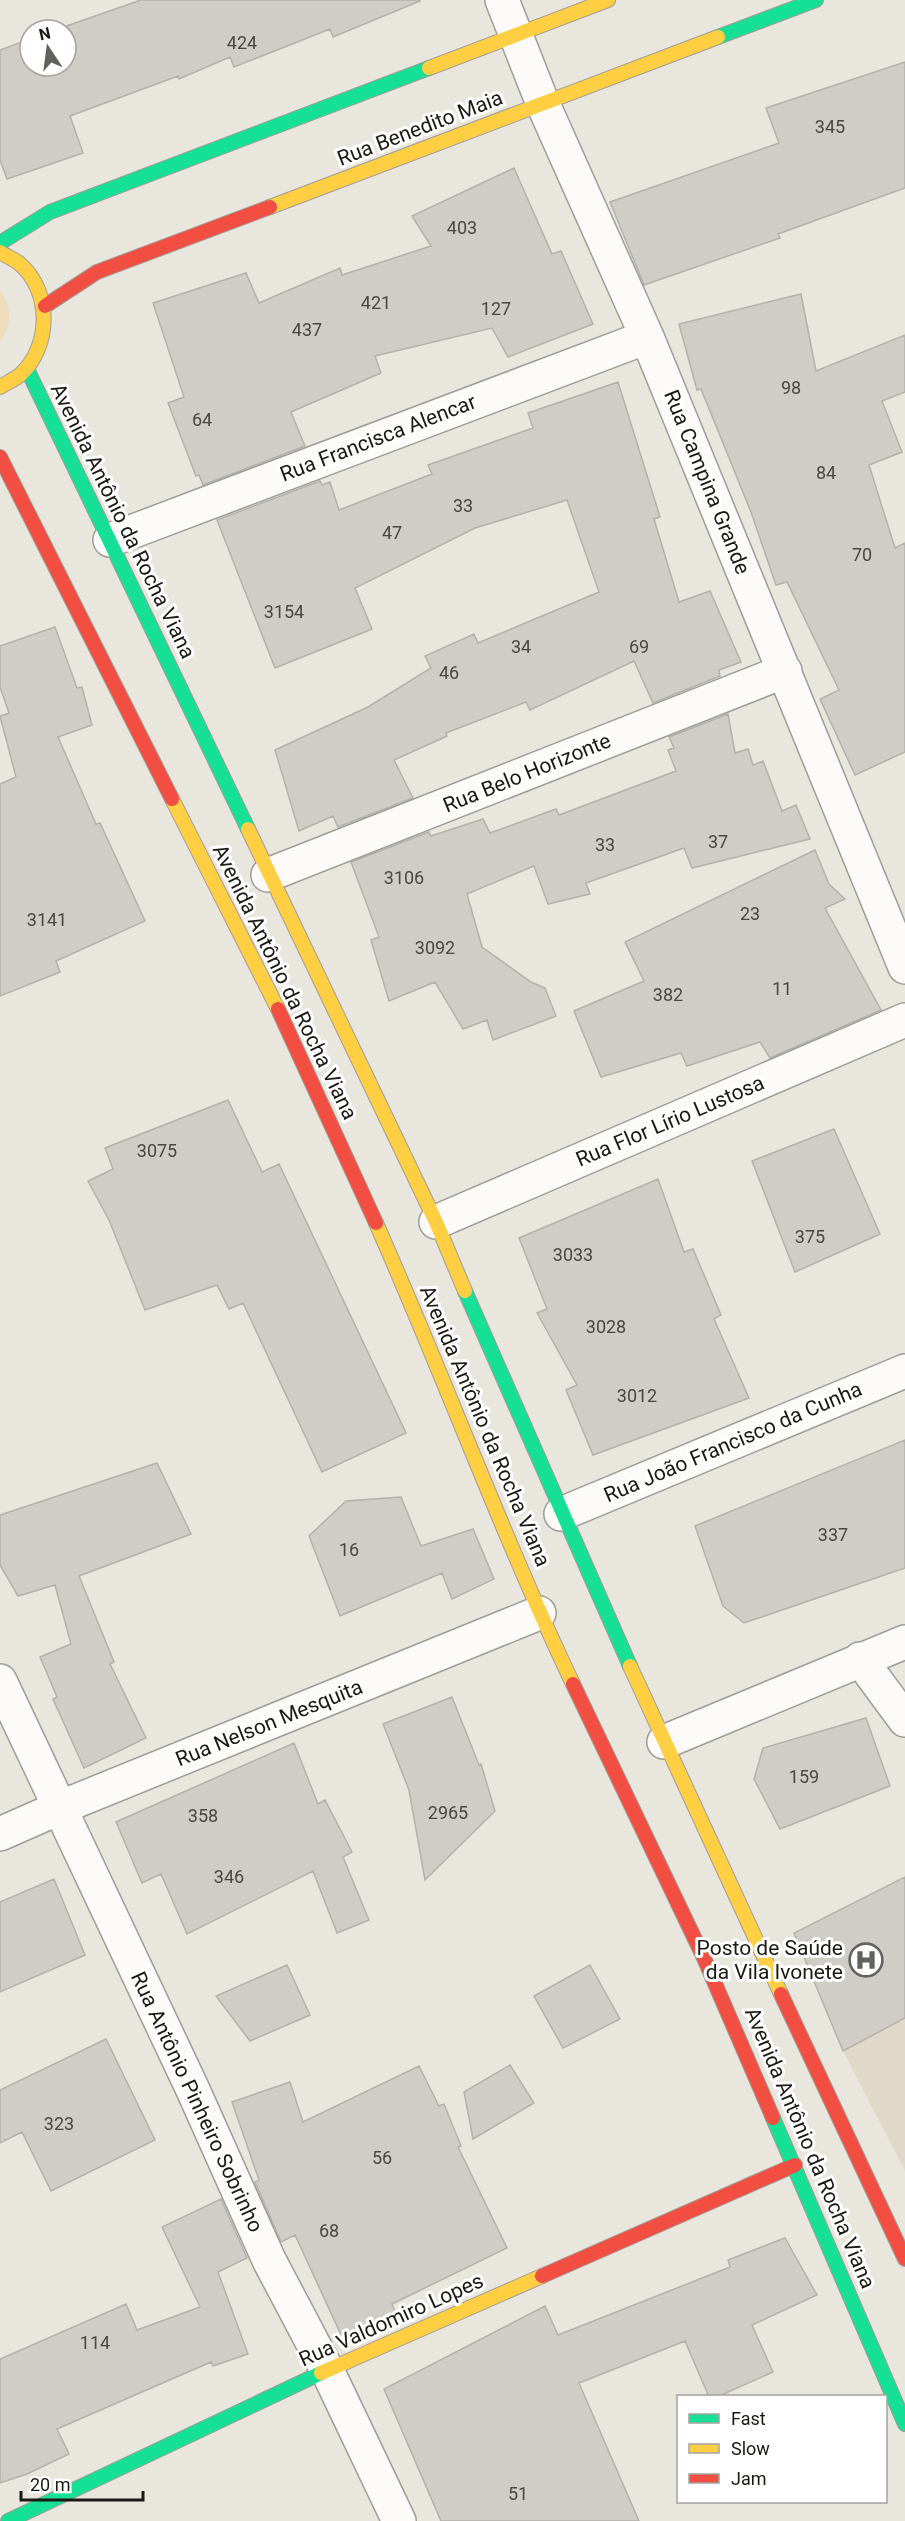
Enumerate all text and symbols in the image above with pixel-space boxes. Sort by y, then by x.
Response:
north arrow [18,18,78,78]
text: N [37,23,52,44]
house number: 424 [227,32,257,53]
street label: Rua Benedito Maia [334,85,506,171]
house number: 345 [815,116,845,137]
house number: 403 [447,217,477,238]
house number: 421 [361,292,391,313]
house number: 127 [481,298,511,319]
house number: 437 [292,319,322,340]
house number: 98 [781,377,801,398]
street label: Avenida Antônio da Rocha Viana [46,380,200,662]
street label: Rua Campina Grande [659,386,755,578]
street label: Rua Francisca Alencar [277,390,479,486]
house number: 64 [192,409,212,430]
house number: 84 [816,462,836,483]
house number: 33 [453,495,473,516]
house number: 47 [382,522,402,543]
house number: 70 [852,544,872,565]
house number: 3154 [264,601,304,622]
house number: 34 [511,636,531,657]
house number: 69 [629,636,649,657]
house number: 46 [439,662,459,683]
street label: Rua Belo Horizonte [440,728,614,818]
house number: 37 [708,831,728,852]
house number: 33 [595,834,615,855]
street label: Avenida Antônio da Rocha Viana [208,841,362,1123]
house number: 3106 [384,867,424,888]
house number: 23 [740,903,760,924]
house number: 3141 [27,909,67,930]
house number: 3092 [415,937,455,958]
house number: 11 [772,978,792,999]
house number: 382 [653,984,683,1005]
street label: Rua Flor Lírio Lustosa [572,1070,768,1172]
house number: 3075 [137,1140,177,1161]
house number: 375 [795,1226,825,1247]
house number: 3033 [553,1244,593,1265]
street label: Avenida Antônio da Rocha Viana [415,1282,555,1570]
house number: 3028 [586,1316,626,1337]
street label: Rua João Francisco da Cunha [600,1377,866,1507]
house number: 3012 [617,1385,657,1406]
house number: 337 [818,1524,848,1545]
house number: 16 [339,1539,359,1560]
street label: Rua Nelson Mesquita [172,1675,366,1771]
house number: 159 [789,1766,819,1787]
house number: 2965 [428,1802,468,1823]
house number: 358 [188,1805,218,1826]
house number: 346 [214,1866,244,1887]
place label: Posto de Saúde da Vila Ivonete [697,1936,843,1984]
hospital icon: Posto de Saúde da Vila Ivonete [848,1942,884,1978]
street label: Rua Antônio Pinheiro Sobrinho [126,1968,268,2236]
street label: Avenida Antônio da Rocha Viana [740,2004,880,2292]
house number: 323 [44,2113,74,2134]
house number: 56 [372,2147,392,2168]
house number: 68 [319,2220,339,2241]
street label: Rua Valdomiro Lopes [295,2269,487,2371]
house number: 114 [80,2332,110,2353]
legend [677,2395,887,2503]
text: Fast [731,2408,766,2429]
text: Slow [731,2438,770,2459]
scale bar [21,2464,142,2502]
text: Jam [731,2468,767,2489]
text: 20 m [30,2474,70,2495]
house number: 51 [508,2483,528,2504]

